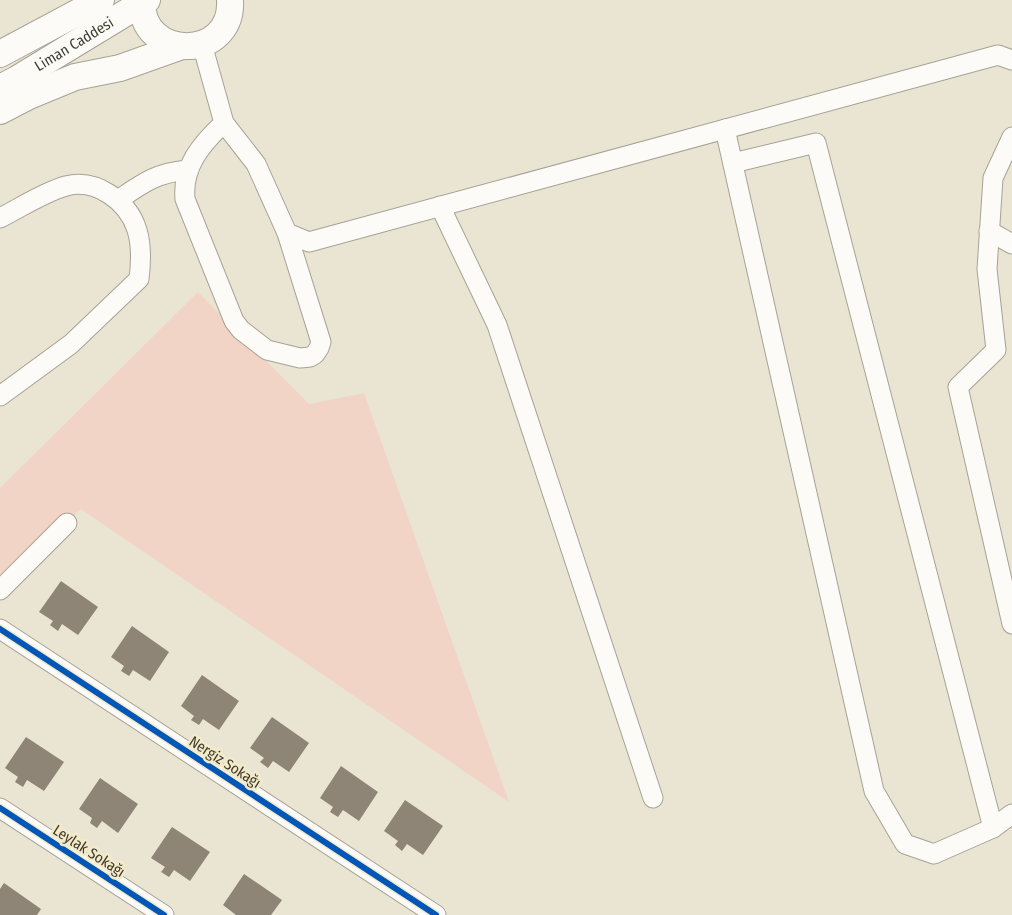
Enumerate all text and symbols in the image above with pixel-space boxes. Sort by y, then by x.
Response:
street label: Liman Caddesi [31,13,117,75]
street label: Nergiz Sokağı [186,732,264,792]
street label: Leylak Sokağı [50,821,128,881]

